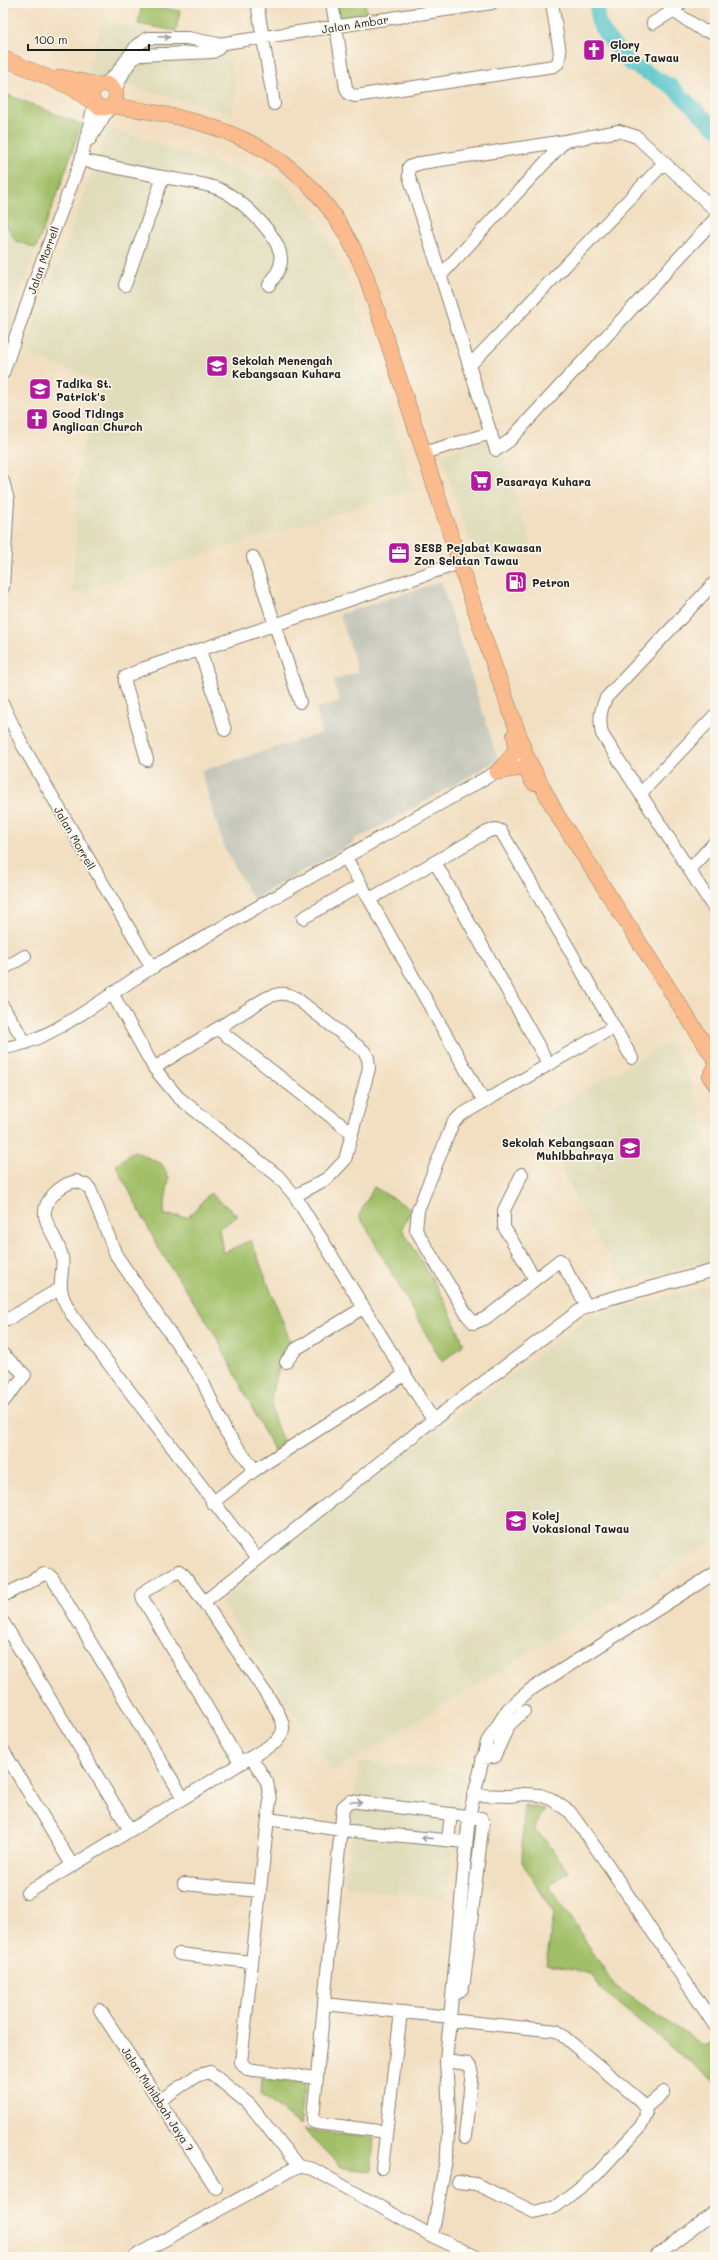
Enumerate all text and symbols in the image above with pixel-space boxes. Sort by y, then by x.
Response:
street label: Jalan Ambar [320,11,390,37]
scale bar [28,26,149,52]
text: 100 m [34,31,68,47]
one-way arrow [157,33,170,41]
church icon: Glory Place Tawau [581,37,607,63]
place label: Glory Place Tawau [610,37,679,65]
street label: Jalan Morrell [24,224,62,296]
school or university icon: Sekolah Menengah Kebangsaan Kuhara [204,353,230,379]
place label: Sekolah Menengah Kebangsaan Kuhara [232,353,341,381]
school or university icon: Tadika St. Patrick's [27,376,53,402]
place label: Tadika St. Patrick's [56,376,112,404]
church icon: Good Tidings Anglican Church [24,406,50,432]
place label: Good Tidings Anglican Church [52,406,142,434]
supermarket icon: Pasaraya Kuhara [468,468,494,494]
place label: Pasaraya Kuhara [496,474,591,489]
office icon: SESB Pejabat Kawasan Zon Selatan Tawau [386,540,412,566]
place label: SESB Pejabat Kawasan Zon Selatan Tawau [414,540,542,568]
fuel station icon: Petron [503,569,529,595]
place label: Petron [532,575,570,590]
street label: Jalan Morrell [51,804,99,872]
place label: Sekolah Kebangsaan Muhibbahraya [502,1135,614,1163]
school or university icon: Sekolah Kebangsaan Muhibbahraya [617,1135,643,1161]
school or university icon: Kolej Vokasional Tawau [503,1508,529,1534]
place label: Kolej Vokasional Tawau [532,1508,629,1536]
one-way arrow [349,1798,362,1805]
one-way arrow [421,1835,434,1842]
street label: Jalan Muhibbah Jaya 7 [118,2044,198,2154]

